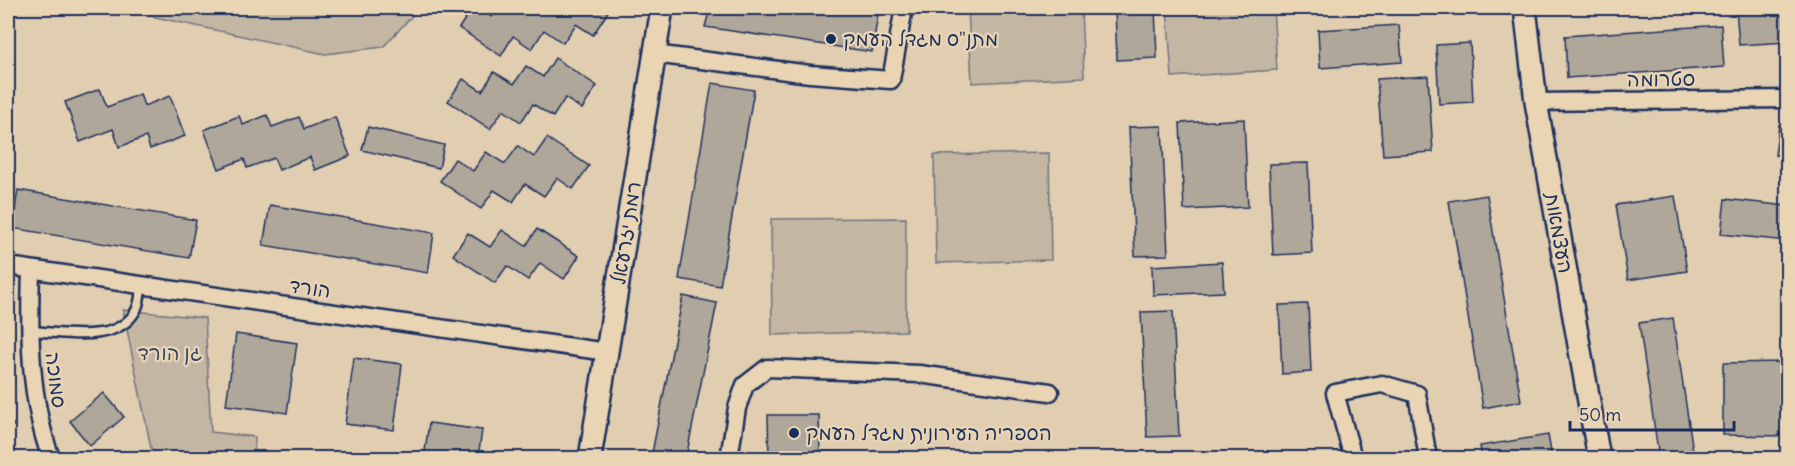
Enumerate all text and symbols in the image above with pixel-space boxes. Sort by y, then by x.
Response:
place label: מתנ"ס מגדל העמק [843,26,998,51]
marker: מתנ"ס מגדל העמק [824,32,838,46]
street label: סטרומה [1626,65,1696,92]
street label: רמת יזרעאל [605,180,646,286]
street label: העצמאות [1540,190,1579,275]
street label: הורד [288,272,332,303]
park label: גן הורד [138,340,202,365]
street label: סמוכה [41,350,72,409]
scale bar [1570,394,1734,432]
text: 50 m [1579,403,1621,426]
place label: הספריה העירונית מגדל העמק [806,420,1052,445]
marker: הספריה העירונית מגדל העמק [787,426,801,440]

